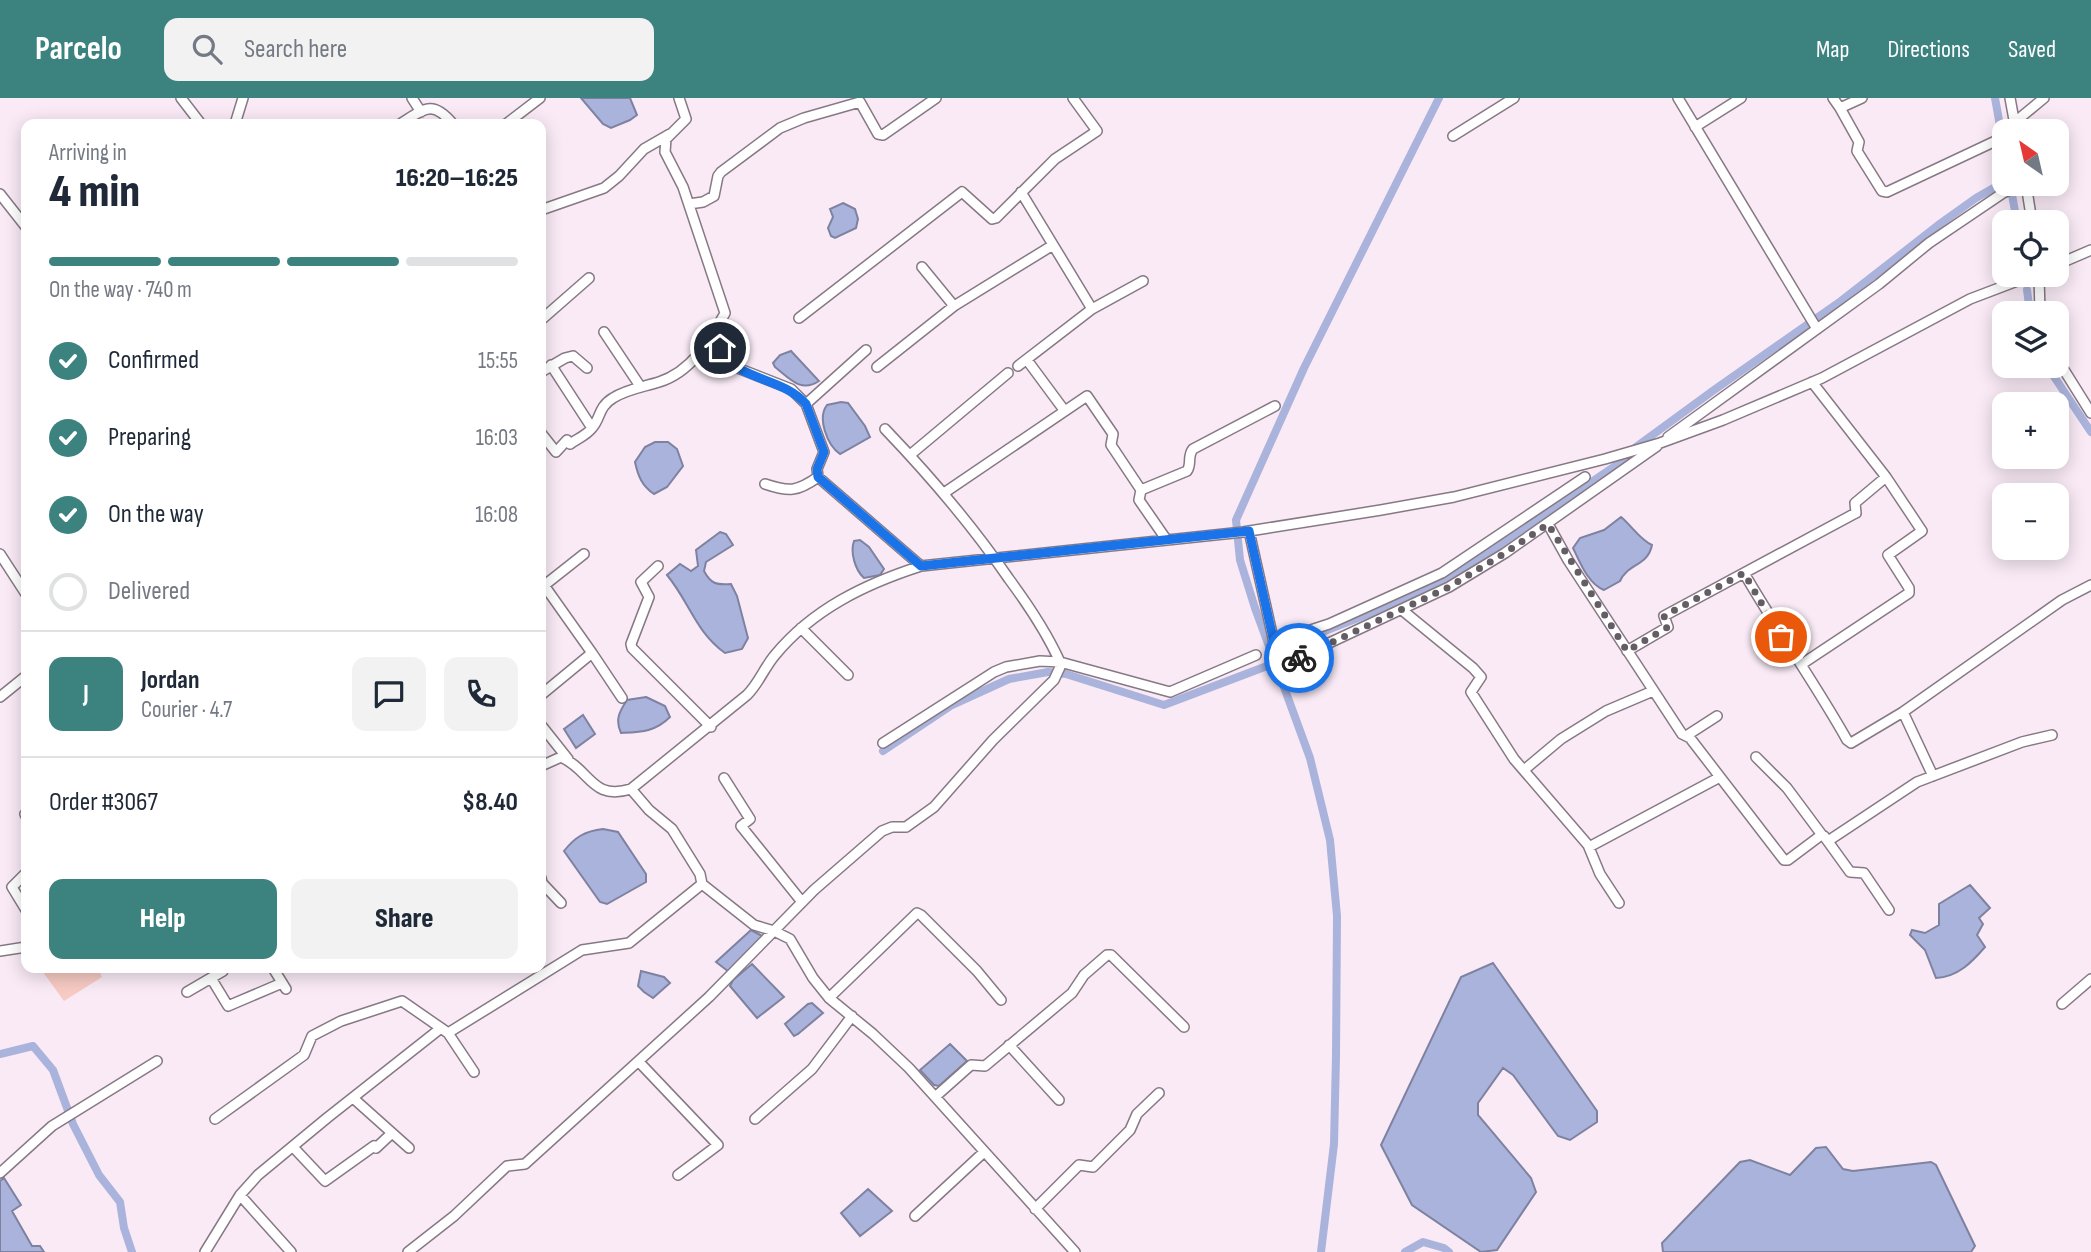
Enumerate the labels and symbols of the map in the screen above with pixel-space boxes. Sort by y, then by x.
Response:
north arrow [1992,119,2068,196]
pin [690,318,750,378]
pin [1751,607,1811,667]
courier [1264,623,1334,693]

